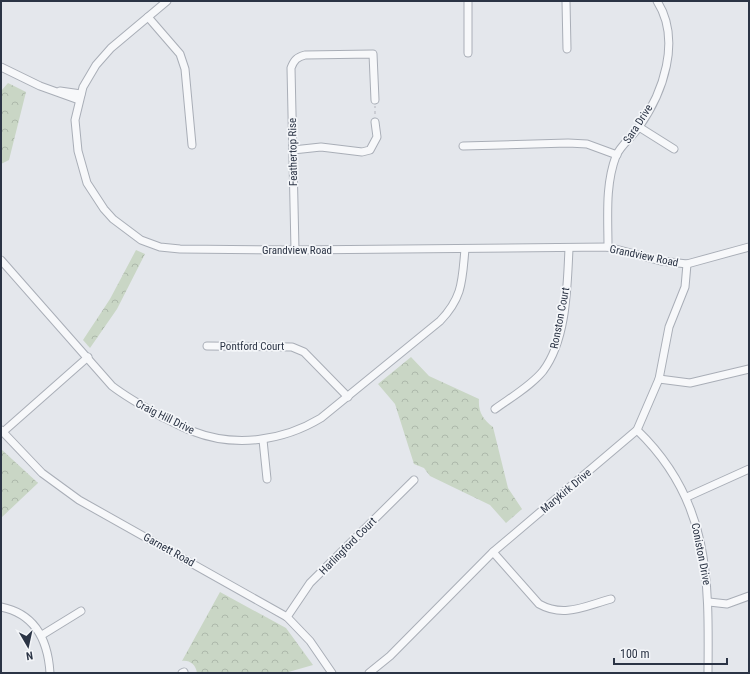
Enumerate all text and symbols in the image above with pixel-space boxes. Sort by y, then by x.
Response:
street label: Sara Drive [621,102,655,146]
street label: Feathertop Rise [286,118,300,186]
street label: Grandview Road [608,242,680,270]
street label: Grandview Road [262,244,332,257]
street label: Ronston Court [548,286,572,350]
street label: Pontford Court [220,340,284,353]
street label: Craig Hill Drive [133,397,197,437]
street label: Marykirk Drive [538,466,594,516]
street label: Harlingford Court [317,515,379,577]
street label: Coniston Drive [689,522,713,586]
street label: Garnett Road [141,531,197,569]
north arrow [8,626,48,666]
scale bar [614,640,727,666]
text: 100 m [620,647,650,661]
text: N [25,648,34,662]

